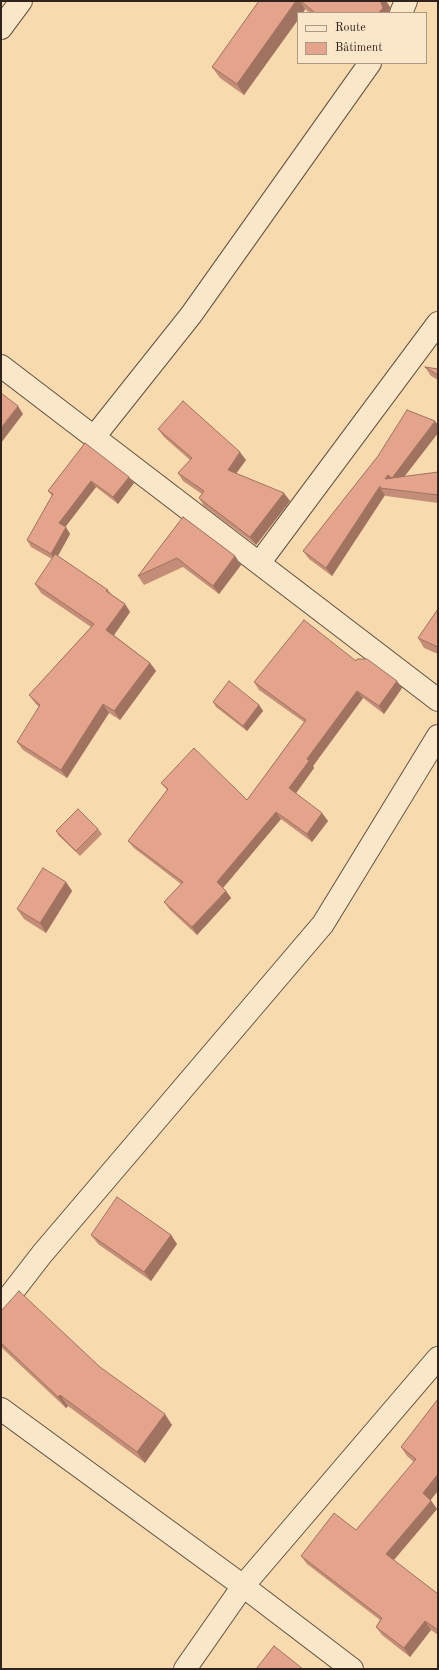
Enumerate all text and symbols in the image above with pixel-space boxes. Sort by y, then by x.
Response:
legend [297,12,427,64]
text: Route [335,22,366,34]
text: Bâtiment [335,42,382,54]

